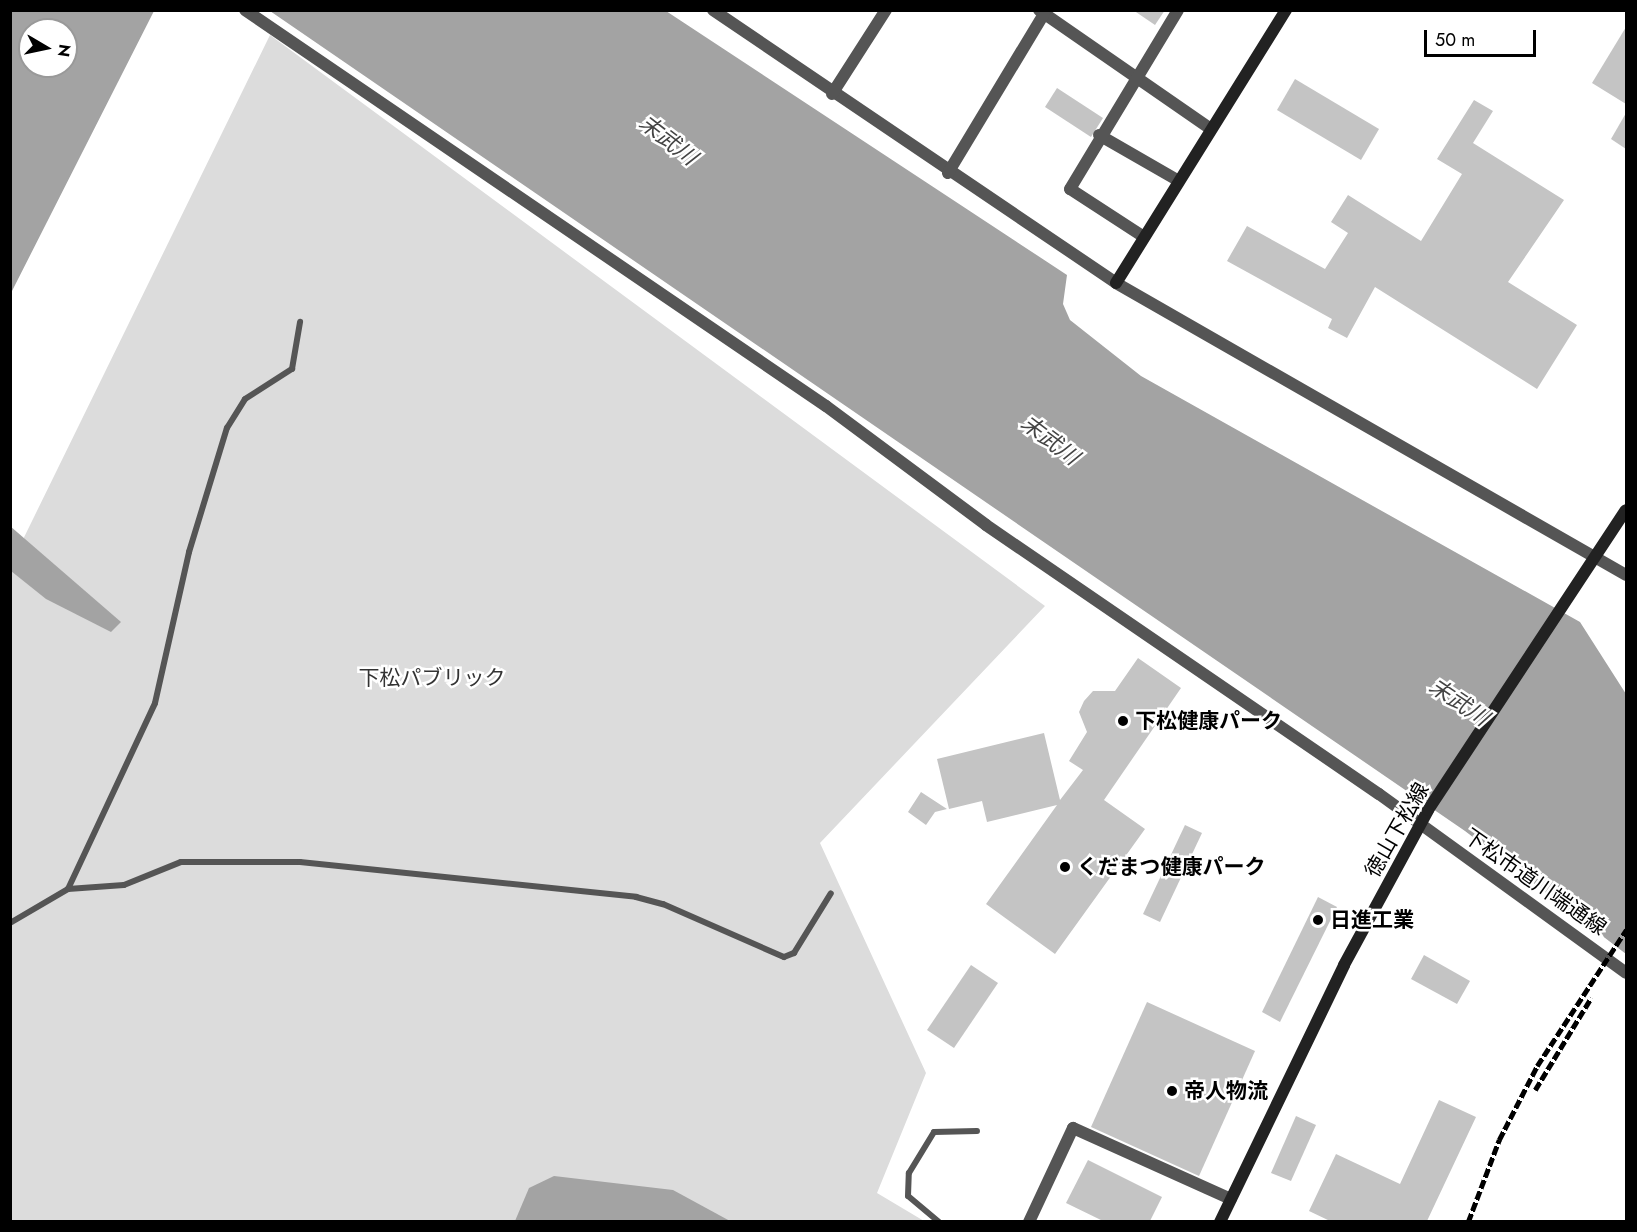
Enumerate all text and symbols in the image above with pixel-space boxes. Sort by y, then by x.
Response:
north arrow [18,18,78,78]
scale bar [1427,18,1540,56]
text: 50 m [1435,27,1475,53]
text: N [52,43,77,59]
water label: 末武川 [634,109,702,171]
water label: 末武川 [1016,410,1084,470]
park label: 下松パブリック [359,665,505,691]
water label: 末武川 [1424,673,1494,731]
place label: 下松健康パーク [1135,708,1282,734]
marker: 下松健康パーク [1116,714,1130,728]
street label: 徳山下松線 [1360,778,1434,882]
street label: 下松市道川端通線 [1459,823,1611,941]
place label: くだまつ健康パーク [1077,854,1266,880]
marker: くだまつ健康パーク [1058,860,1072,874]
place label: 日進工業 [1330,907,1414,933]
marker: 日進工業 [1311,913,1325,927]
place label: 帝人物流 [1184,1078,1268,1104]
marker: 帝人物流 [1165,1084,1179,1098]

